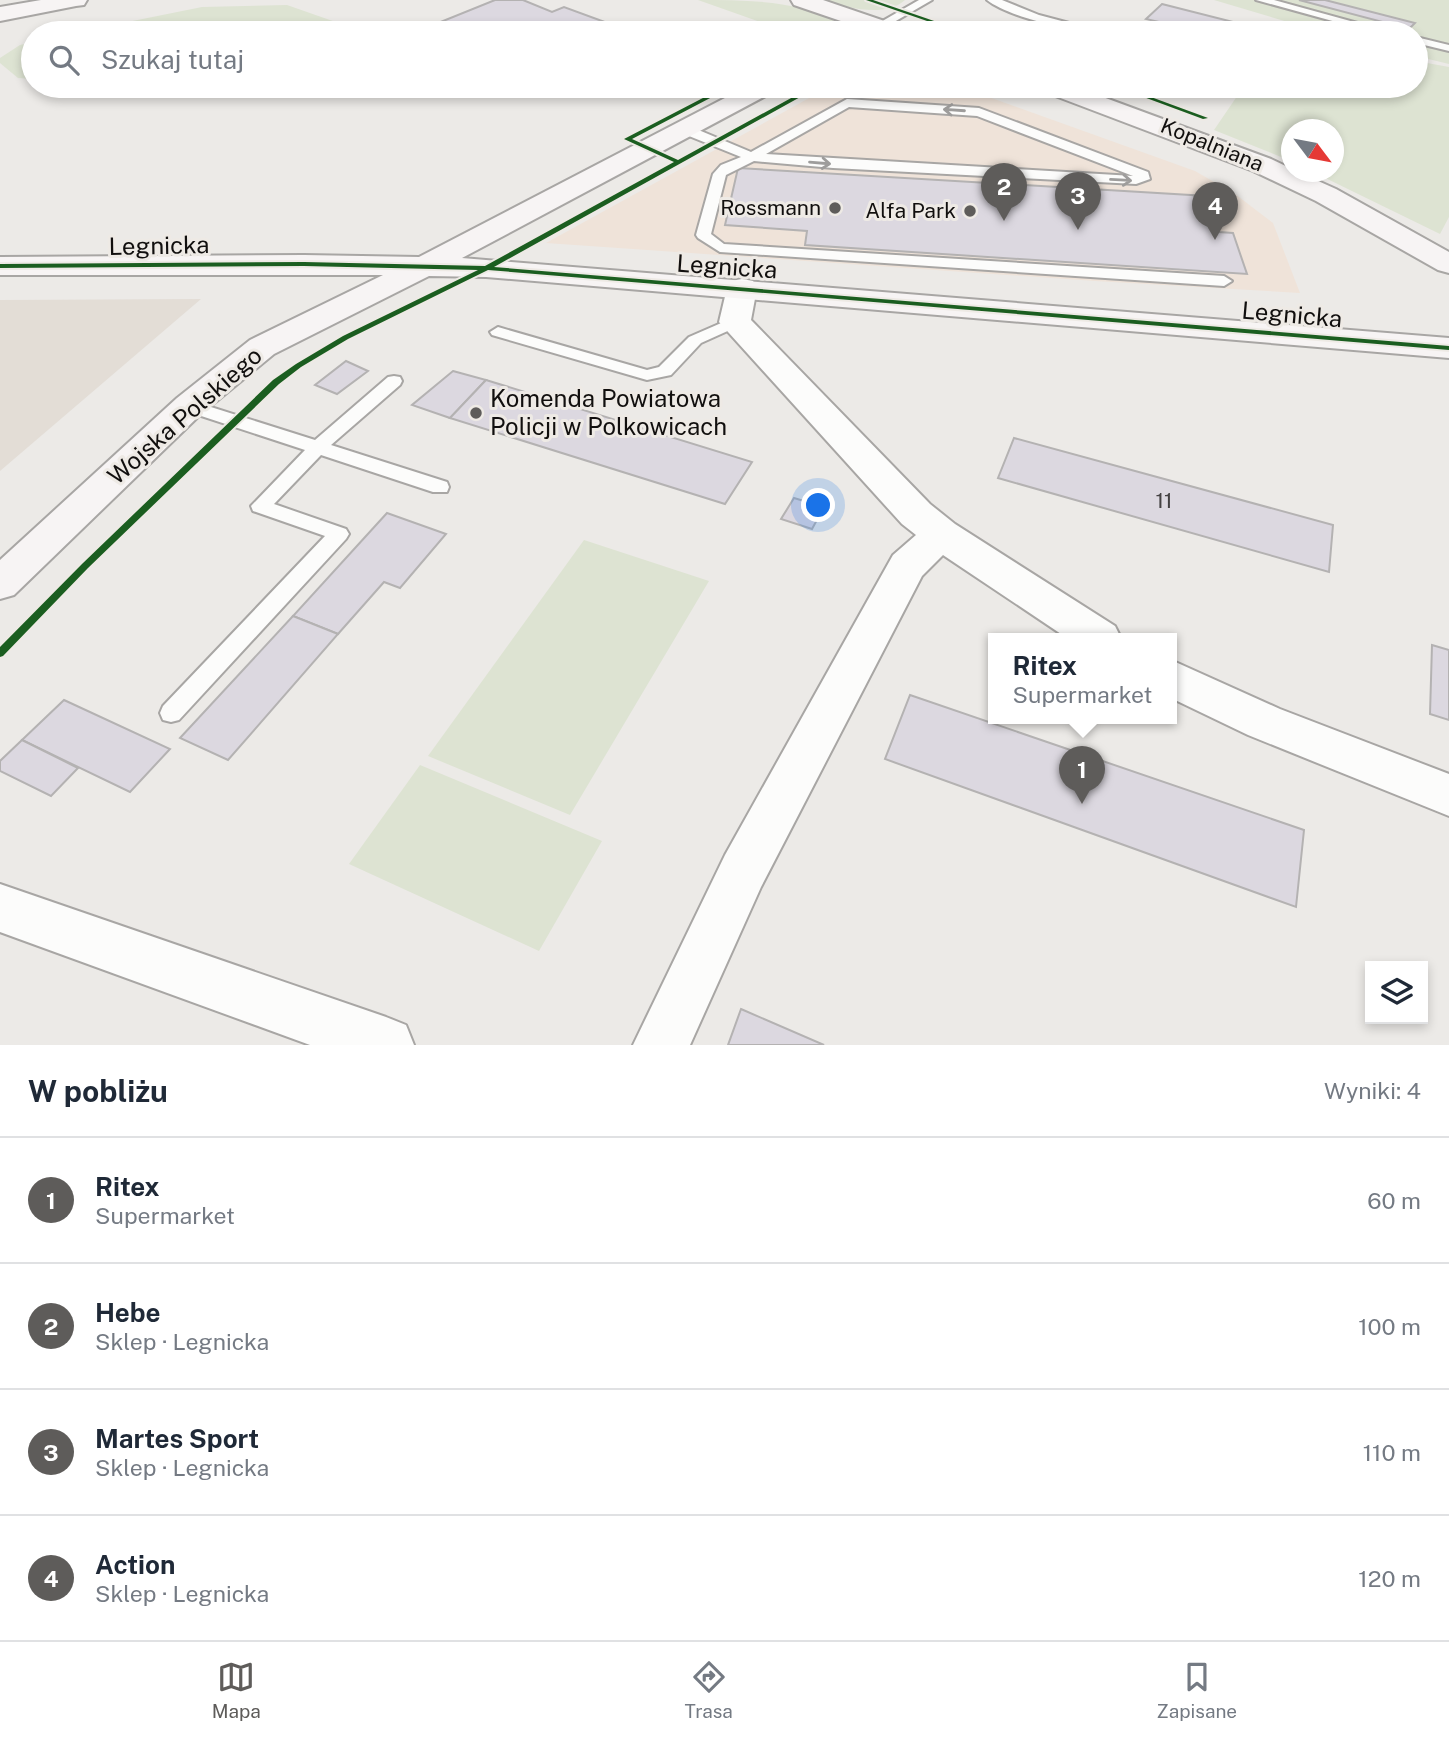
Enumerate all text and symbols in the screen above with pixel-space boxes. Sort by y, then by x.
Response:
search box [21,21,1428,98]
icon: search [45,41,83,79]
text: Szukaj tutaj [101,44,244,75]
one-way arrow [943,103,966,116]
street label: Kopalniana [1157,113,1267,176]
north arrow [1281,119,1344,182]
one-way arrow [809,157,831,170]
pin: 2 [981,163,1027,221]
pin: 3 [1055,172,1101,230]
one-way arrow [1109,173,1132,186]
pin: 4 [1192,182,1238,240]
place label: Rossmann [720,195,821,220]
place label: Alfa Park [865,198,956,223]
marker: Rossmann [827,200,843,216]
marker: Alfa Park [962,203,978,219]
street label: Legnicka [108,230,210,260]
street label: Legnicka [676,249,778,283]
street label: Legnicka [1241,296,1344,332]
street label: Wojska Polskiego [102,341,267,490]
place label: Komenda Powiatowa Policji w Polkowicach [490,384,727,440]
marker: Komenda Powiatowa Policji w Polkowicach [468,405,484,421]
your location [801,488,835,522]
house number: 11 [1155,488,1173,513]
popup [988,633,1177,724]
text: Ritex [1012,650,1077,681]
text: Supermarket [1012,681,1153,708]
pin: 1 [1059,746,1105,804]
map controls [1365,961,1428,1024]
button: layers [1365,961,1428,1024]
text: W pobliżu [28,1073,168,1109]
text: Wyniki: 4 [1324,1077,1421,1104]
text: Ritex [95,1171,160,1202]
text: 1 [46,1187,56,1214]
text: 60 m [1367,1187,1421,1214]
text: Supermarket [95,1202,235,1229]
text: Hebe [95,1297,160,1328]
text: 2 [44,1313,58,1340]
text: 100 m [1358,1313,1421,1340]
text: Sklep · Legnicka [95,1328,269,1355]
text: Martes Sport [95,1423,259,1454]
text: 3 [43,1439,59,1466]
text: 110 m [1363,1439,1421,1466]
text: Sklep · Legnicka [95,1454,269,1481]
text: Action [95,1549,175,1580]
text: 4 [43,1565,59,1592]
text: 120 m [1358,1565,1421,1592]
text: Sklep · Legnicka [95,1580,269,1607]
tab: Mapa [212,1658,261,1722]
tab: Trasa [685,1658,733,1722]
tab: Zapisane [1157,1658,1237,1722]

